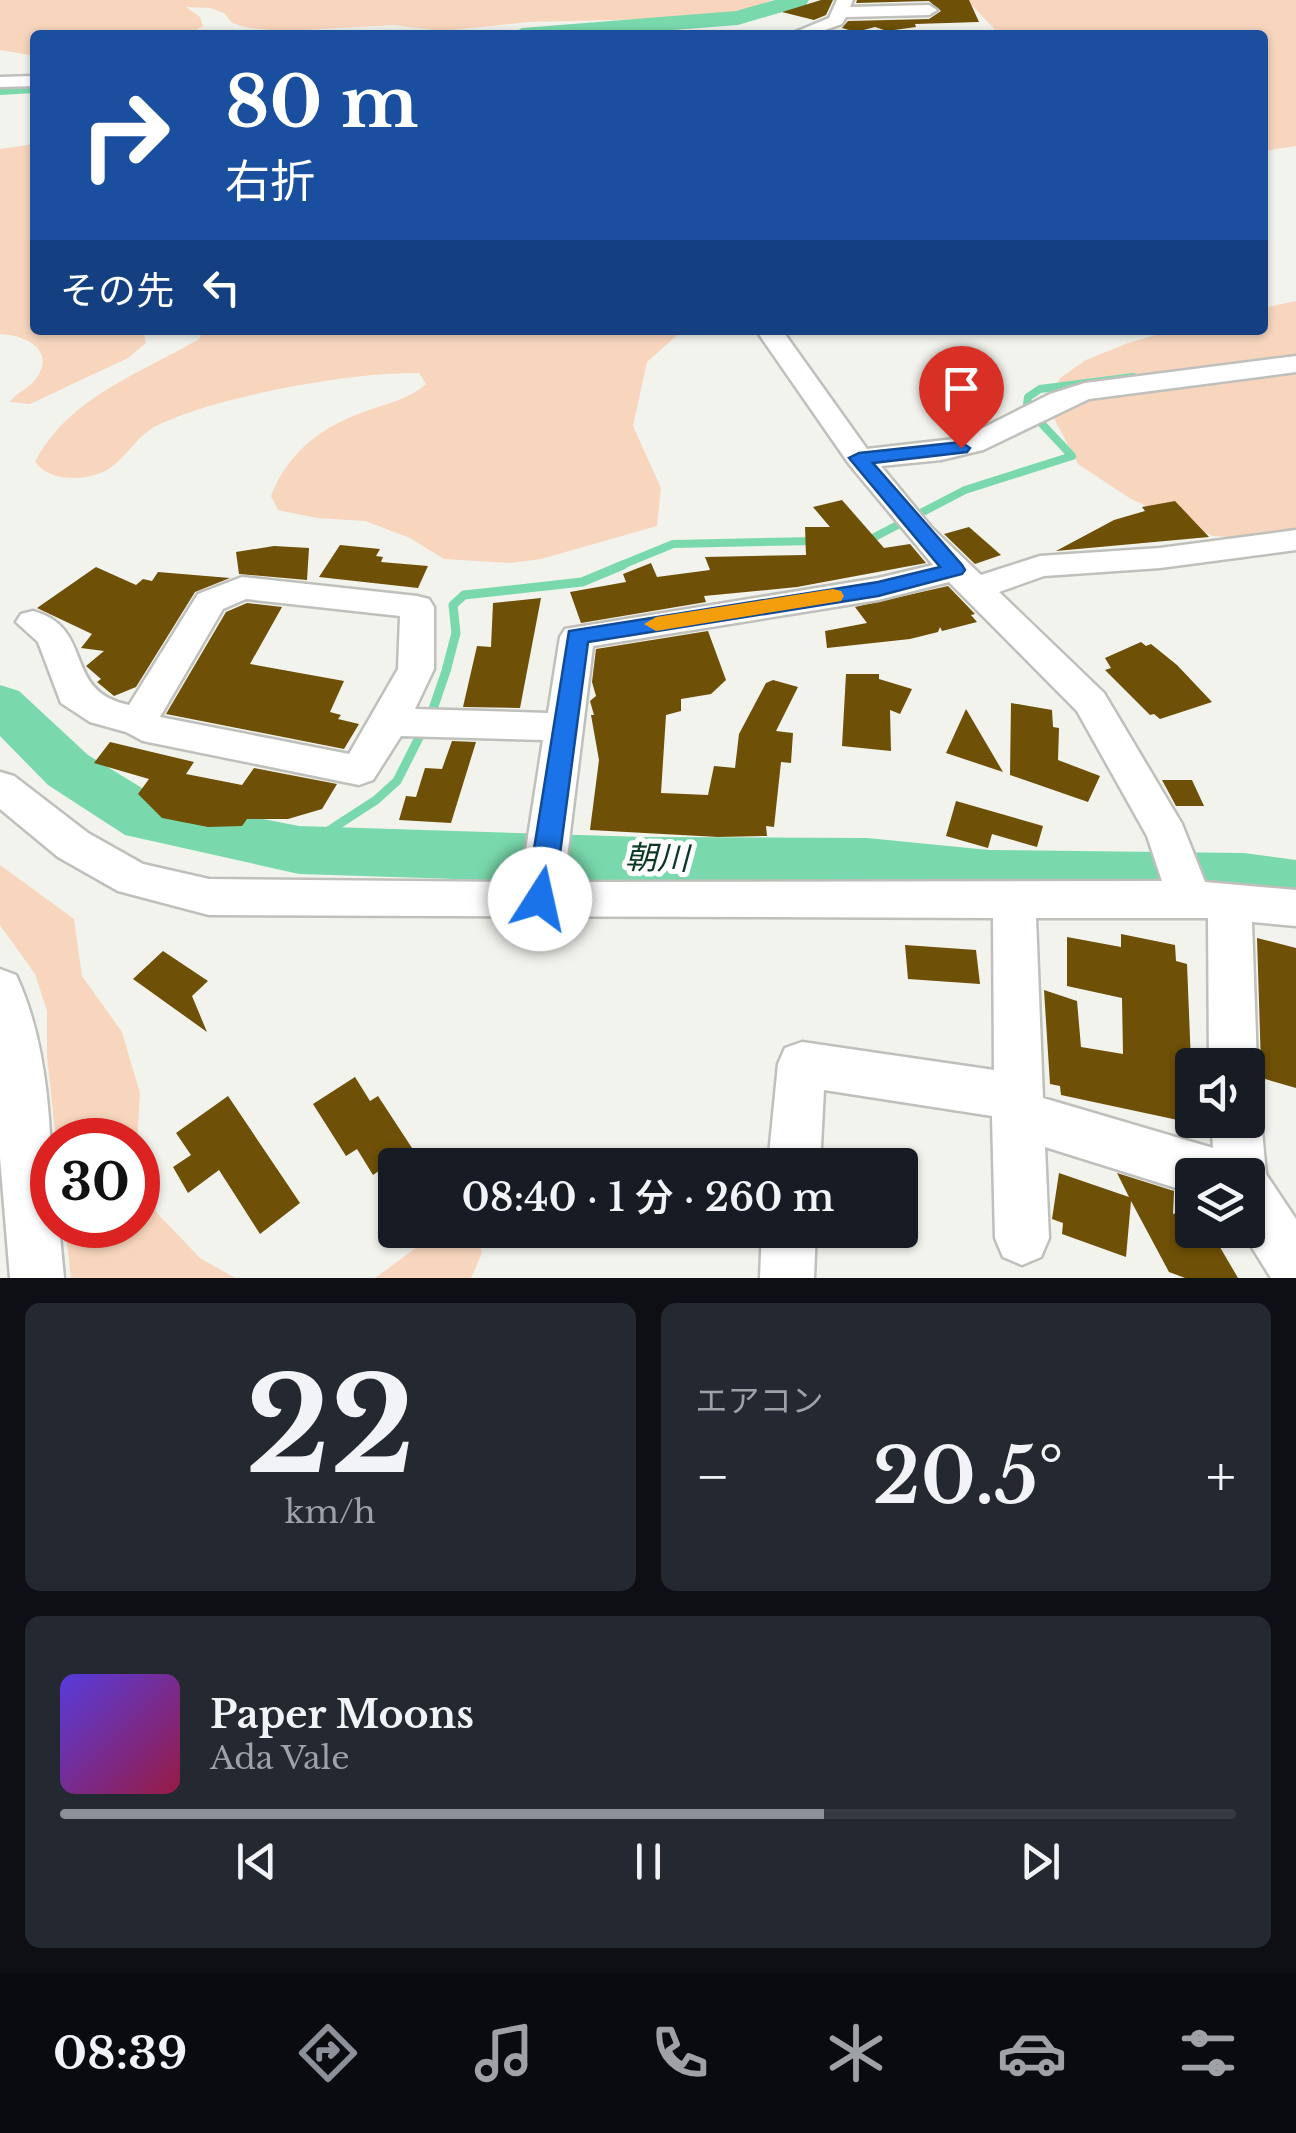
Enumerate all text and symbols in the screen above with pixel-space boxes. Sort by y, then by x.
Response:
text: 80 m [225,59,418,146]
icon: right [60,70,190,200]
text: 右折 [225,153,315,209]
icon: left [194,260,249,315]
text: その先 [60,267,174,314]
pin [919,346,1004,449]
icon: arrive [934,361,989,416]
water label: 朝川 [625,837,692,879]
position arrow [488,847,592,951]
map controls [1175,1048,1265,1248]
button: sound [1175,1048,1265,1138]
speed limit sign: 30 [30,1118,160,1248]
button: layers [1175,1158,1265,1248]
text: 08:40 · 1 分 · 260 m [461,1174,835,1221]
text: 22 [246,1346,415,1507]
text: エアコン [696,1381,824,1421]
text: 20.5° [873,1430,1064,1523]
text: − [696,1443,730,1511]
text: + [1206,1443,1236,1511]
text: km/h [285,1492,376,1532]
text: Paper Moons [210,1691,474,1738]
text: Ada Vale [210,1738,350,1778]
icon: previous [229,1834,284,1889]
icon: pause [621,1834,676,1889]
icon: next [1013,1834,1068,1889]
icon: directions [293,2018,363,2088]
icon: music [469,2018,539,2088]
icon: phone [645,2018,715,2088]
icon: climate [821,2018,891,2088]
icon: car [997,2018,1067,2088]
icon: filters [1173,2018,1243,2088]
text: 08:39 [53,2025,187,2081]

